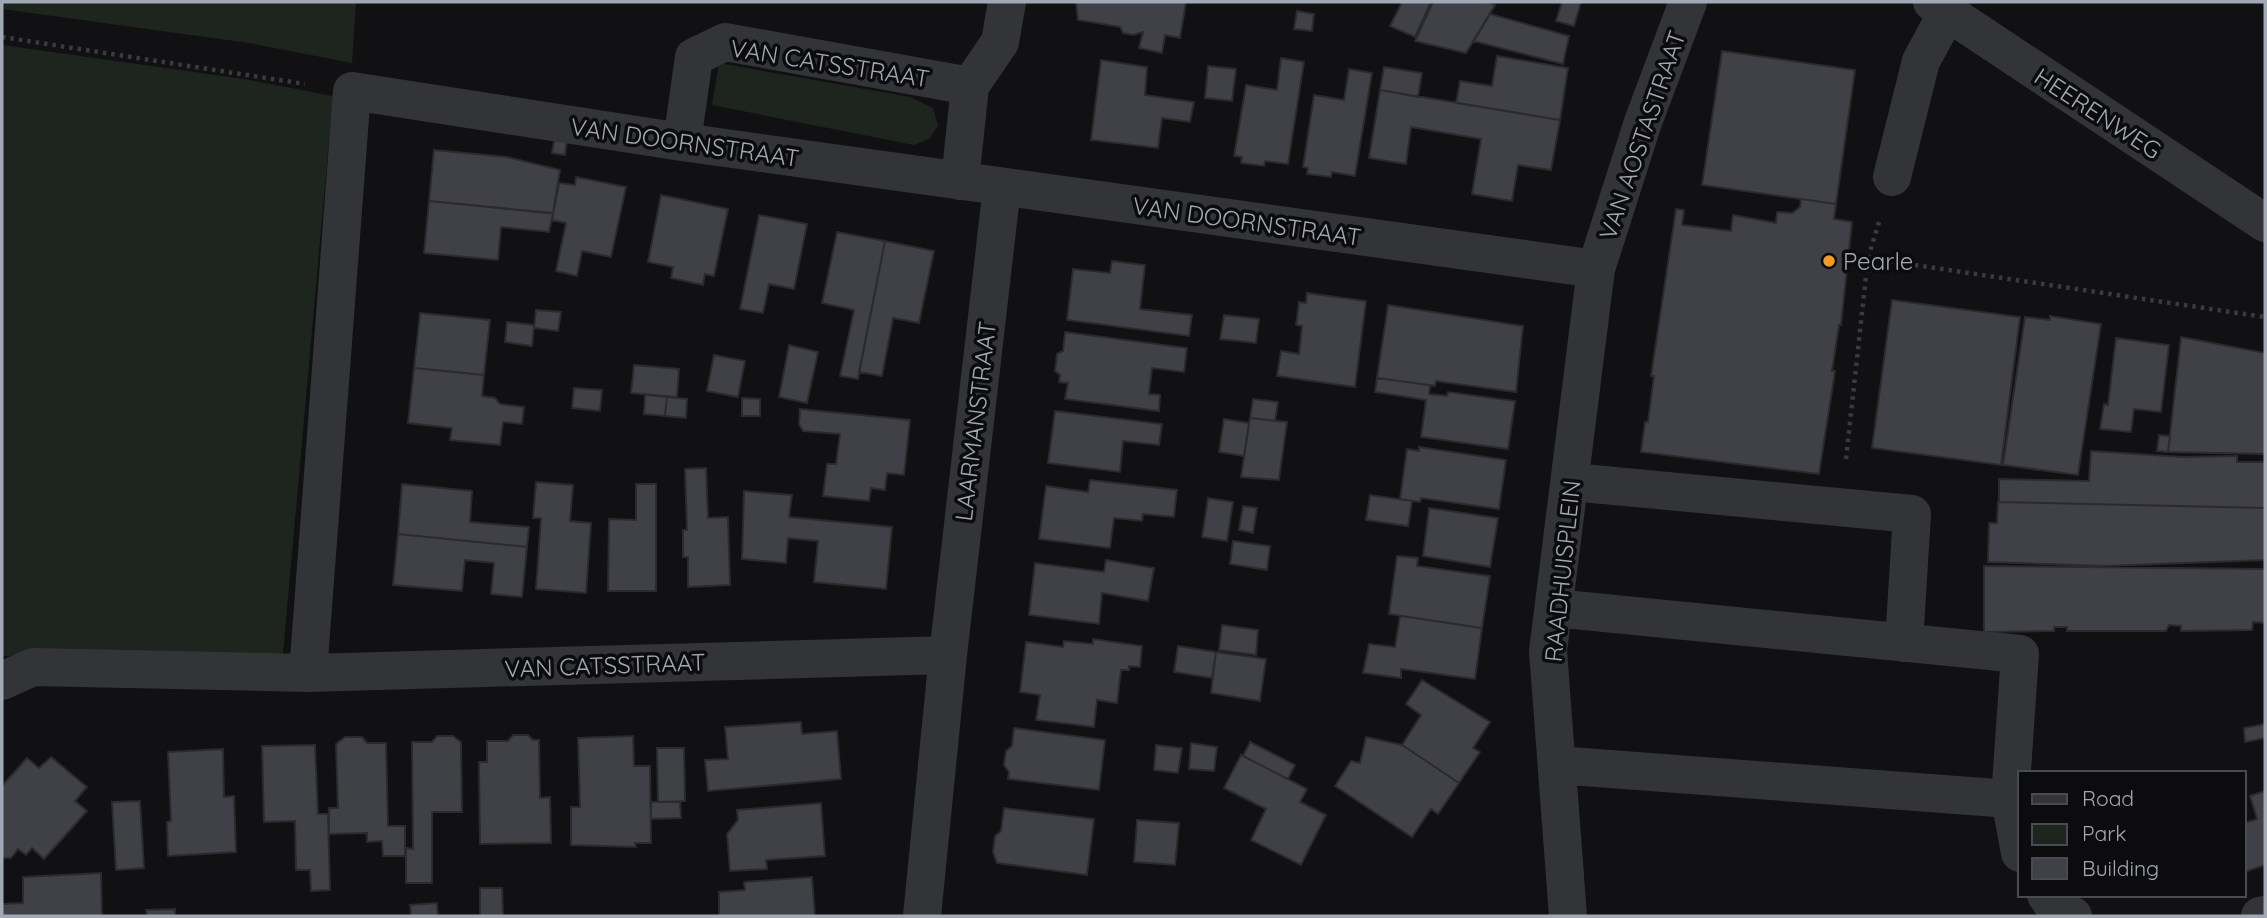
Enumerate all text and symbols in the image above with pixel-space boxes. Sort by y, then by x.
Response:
street label: VAN AOSTASTRAAT [1592,26,1692,244]
street label: VAN CATSSTRAAT [728,32,932,94]
street label: HEERENWEG [2029,61,2167,165]
street label: VAN DOORNSTRAAT [569,111,801,173]
street label: VAN DOORNSTRAAT [1131,190,1363,252]
place label: Pearle [1843,246,1913,276]
marker: Pearle [1821,253,1837,269]
street label: LAARMANSTRAAT [948,319,1002,523]
street label: RAADHUISPLEIN [1538,479,1586,663]
street label: VAN CATSSTRAAT [504,646,706,684]
legend [2018,771,2246,897]
text: Road [2082,785,2134,811]
text: Park [2082,820,2126,846]
text: Building [2082,855,2159,881]

